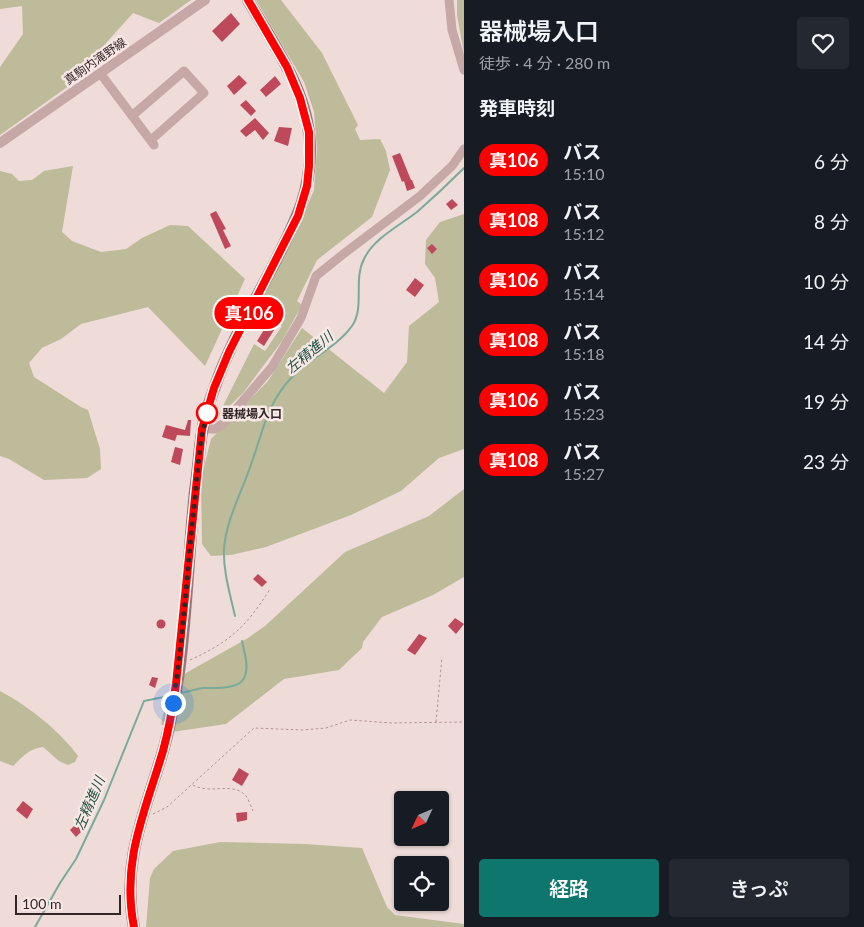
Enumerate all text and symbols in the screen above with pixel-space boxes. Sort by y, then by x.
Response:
text: 器械場入口 [479,16,599,45]
button: heart [797,17,849,69]
street label: 真駒内滝野線 [61,34,129,88]
text: 徒歩 · 4 分 · 280 m [479,53,610,72]
text: 発車時刻 [479,96,555,119]
text: バス [563,140,601,163]
text: 真106 [489,149,538,171]
text: 6 分 [814,150,849,173]
text: 15:10 [563,164,604,183]
text: バス [563,200,601,223]
text: 真108 [489,209,538,231]
text: 8 分 [814,210,849,233]
text: 15:12 [563,224,604,243]
text: バス [563,260,601,283]
text: 真106 [489,269,538,291]
text: 10 分 [803,270,849,293]
text: 15:14 [563,284,604,303]
line badge: 真106 [214,297,284,329]
text: 真106 [224,302,274,324]
text: バス [563,320,601,343]
water label: 左精進川 [282,326,337,377]
text: 真108 [489,329,538,351]
text: 14 分 [803,330,849,353]
text: 15:18 [563,344,604,363]
text: バス [563,380,601,403]
text: 真106 [489,389,538,411]
text: 19 分 [803,390,849,413]
marker: 器械場入口 [196,402,218,424]
text: 15:23 [563,404,604,423]
place label: 器械場入口 [222,406,282,421]
text: バス [563,440,601,463]
text: 真108 [489,449,538,471]
text: 23 分 [803,450,849,473]
text: 15:27 [563,464,604,483]
your location [161,691,186,716]
water label: 左精進川 [70,772,109,832]
north arrow [394,791,449,846]
map controls [394,791,449,911]
button: locate [394,856,449,911]
button: 経路 [479,859,659,917]
button: きっぷ [669,859,849,917]
scale bar [15,892,121,915]
text: 100 m [22,895,61,912]

